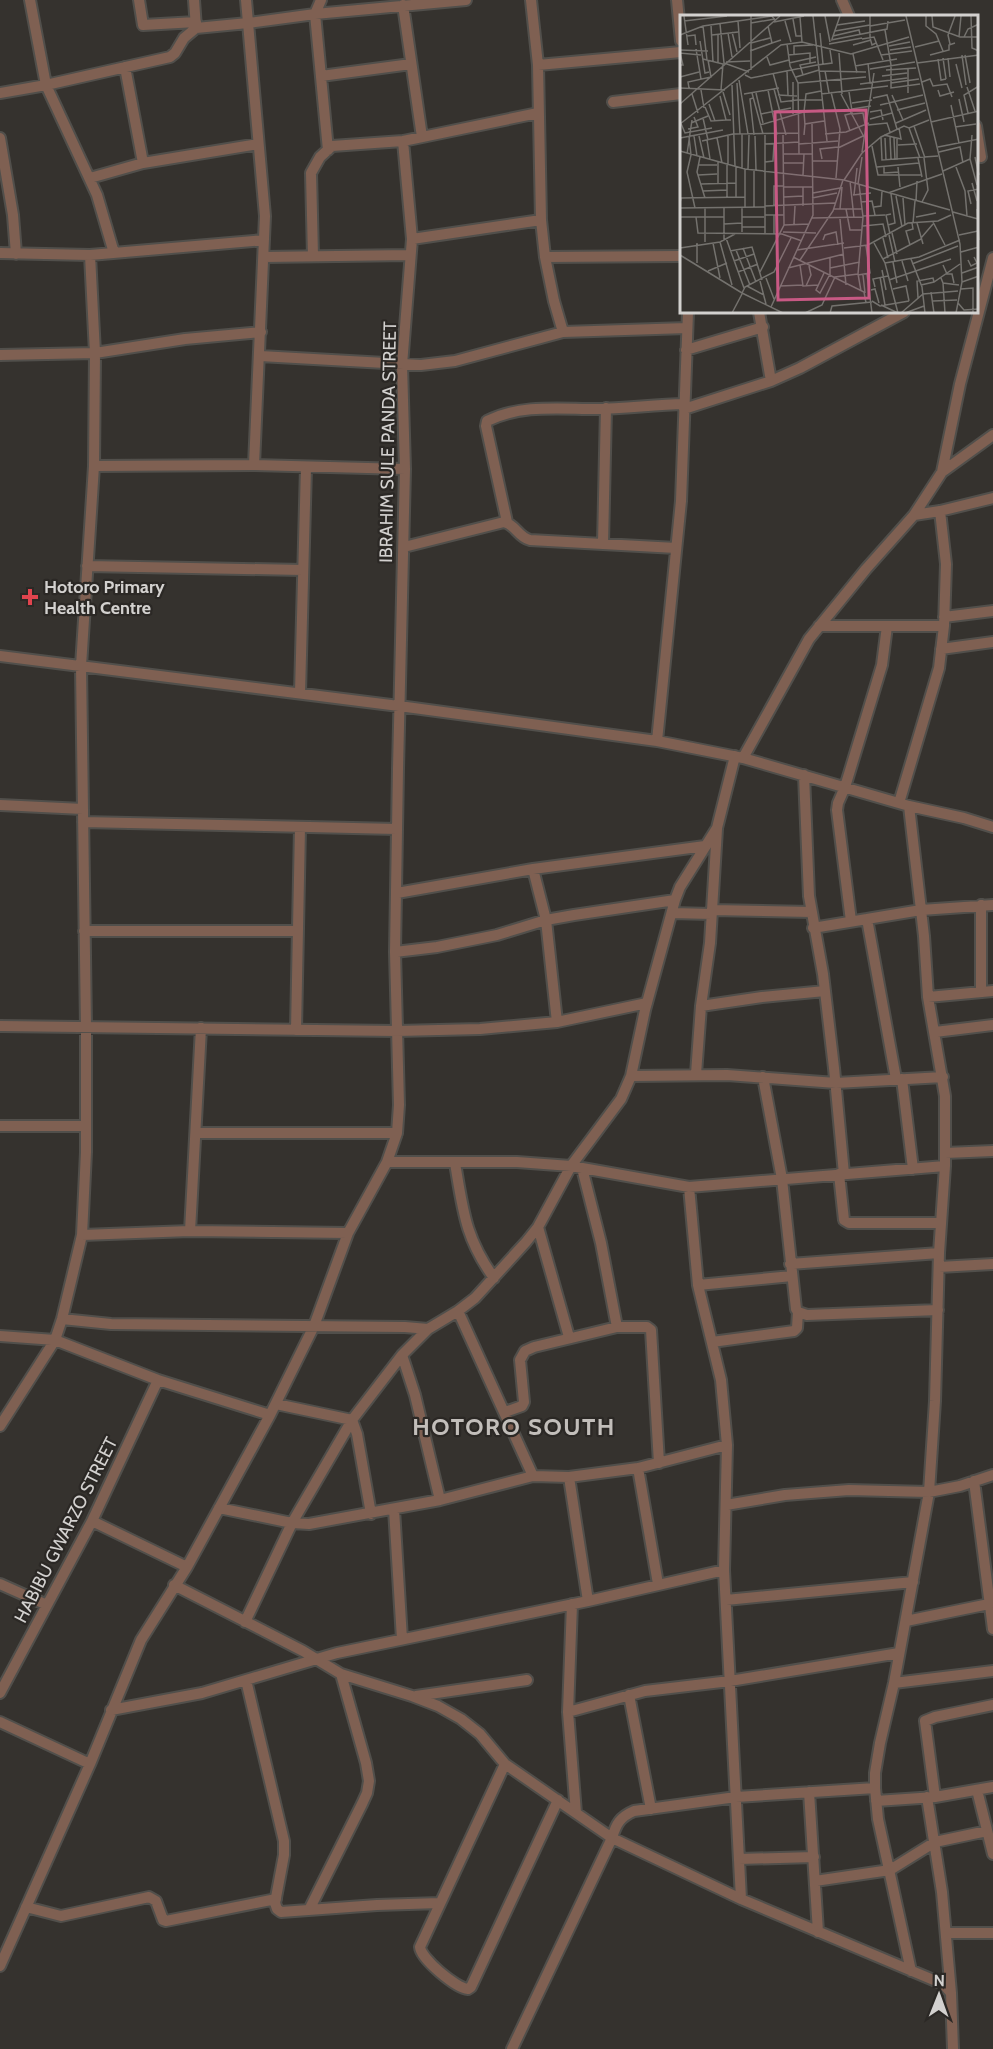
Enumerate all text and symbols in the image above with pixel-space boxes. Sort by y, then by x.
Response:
inset map [680,15,978,314]
street label: IBRAHIM SULE PANDA STREET [375,321,401,563]
place label: Hotoro Primary Health Centre [44,576,165,619]
marker: Hotoro Primary Health Centre [21,588,39,606]
district label: HOTORO SOUTH [412,1412,616,1441]
street label: HABIBU GWARZO STREET [10,1433,123,1626]
north arrow [909,1965,969,2025]
text: N [933,1971,945,1990]

